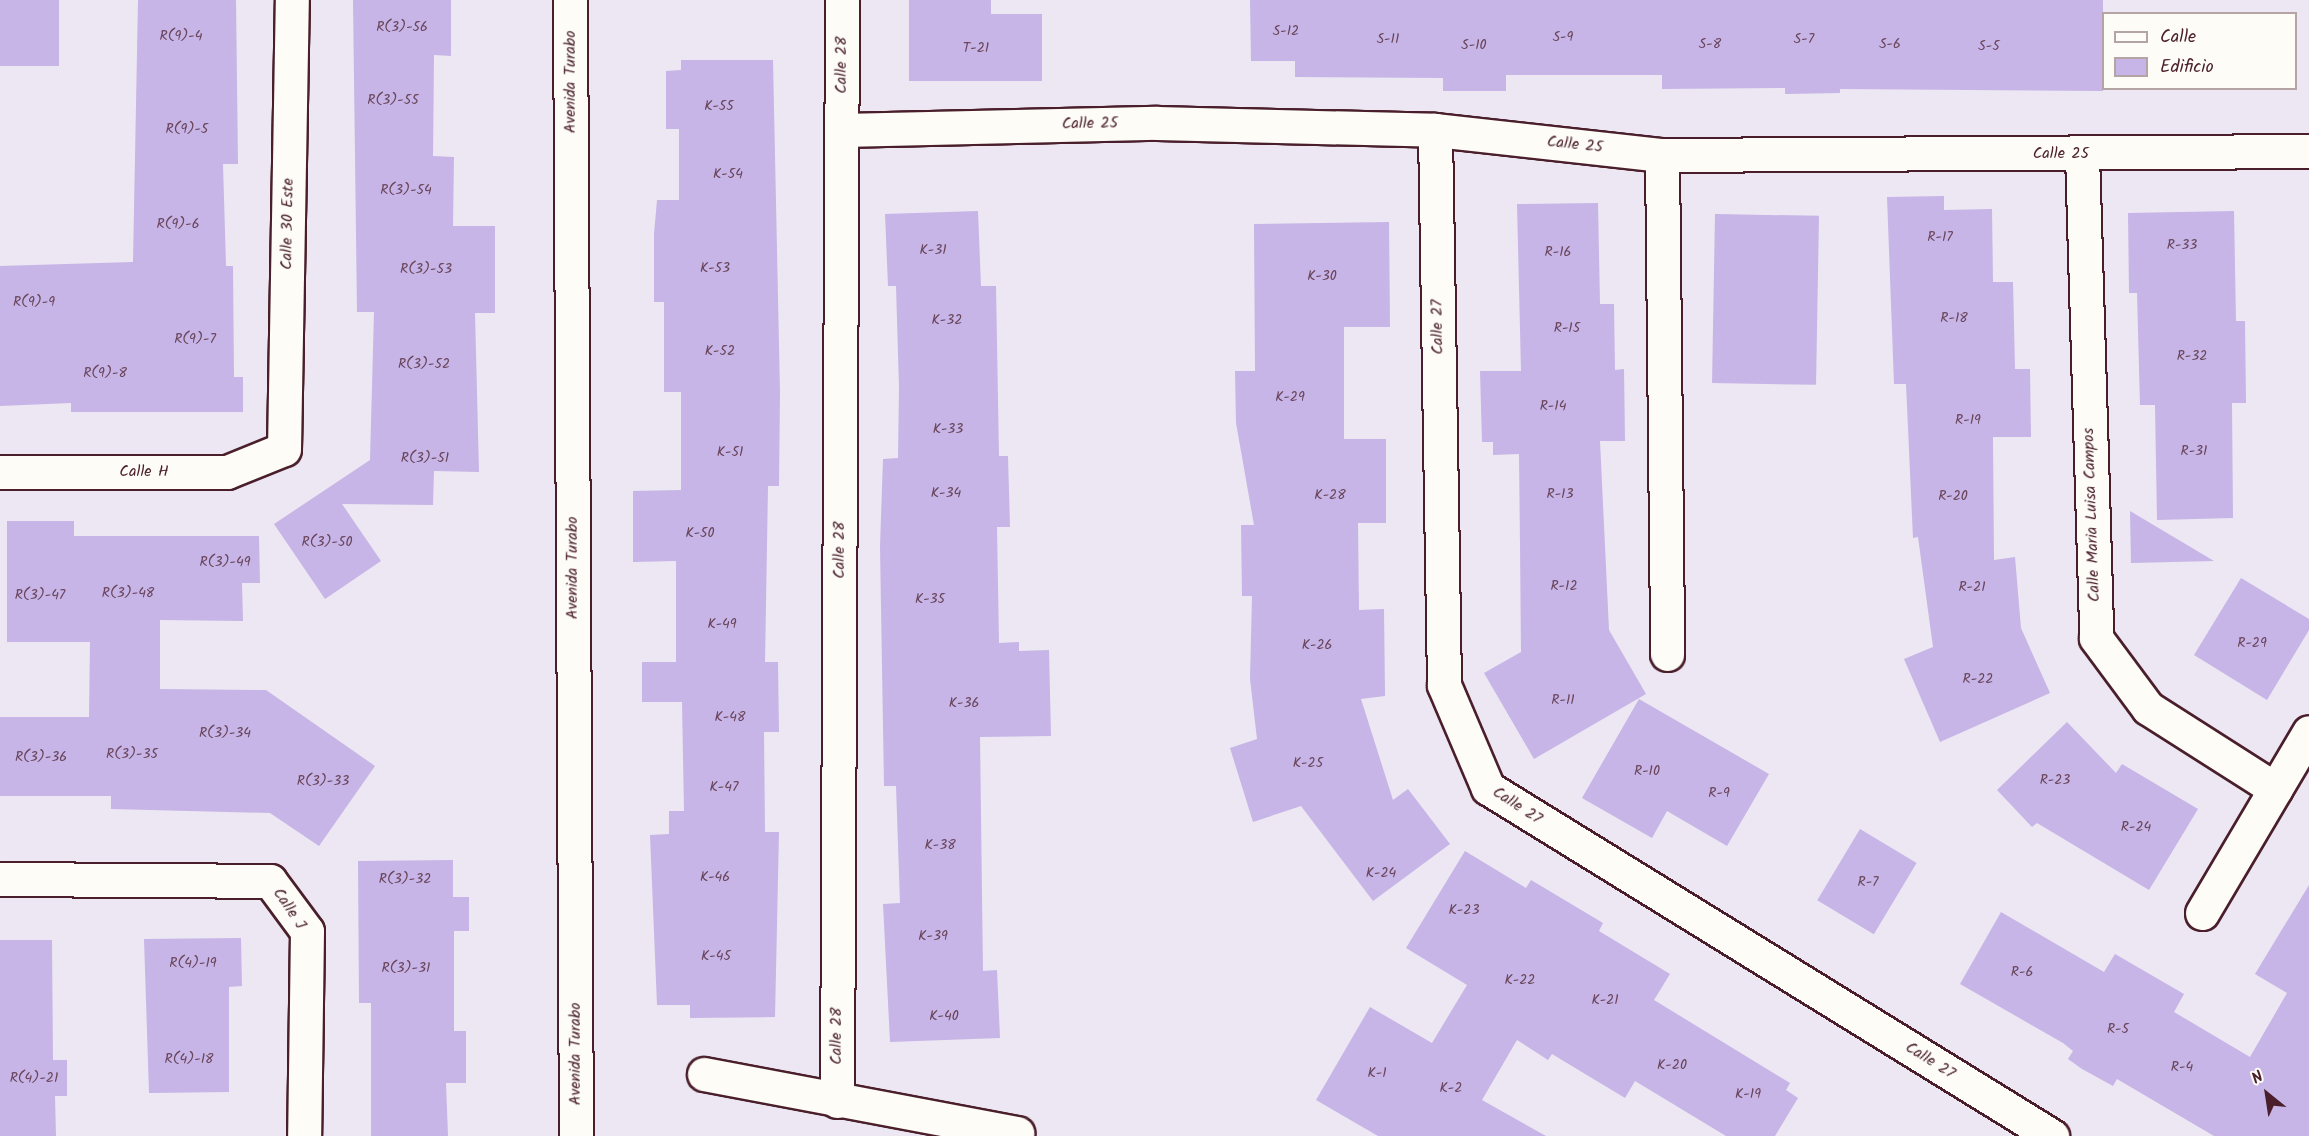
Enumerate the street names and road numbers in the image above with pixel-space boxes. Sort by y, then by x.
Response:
street label: Avenida Turabo [561,31,581,133]
street label: Calle 28 [832,36,852,94]
street label: Calle 25 [1062,114,1118,134]
street label: Calle 25 [1546,133,1604,157]
street label: Calle 25 [2033,144,2089,164]
street label: Calle 30 Este [278,178,298,270]
street label: Calle 27 [1428,299,1448,355]
street label: Calle Maria Luisa Campos [2079,428,2105,602]
street label: Calle H [119,462,169,482]
street label: Avenida Turabo [563,517,583,619]
street label: Calle 28 [830,521,850,579]
street label: Calle 27 [1489,783,1545,829]
street label: Calle J [268,885,310,933]
street label: Avenida Turabo [566,1003,586,1105]
street label: Calle 28 [827,1007,847,1065]
street label: Calle 27 [1901,1038,1959,1084]

